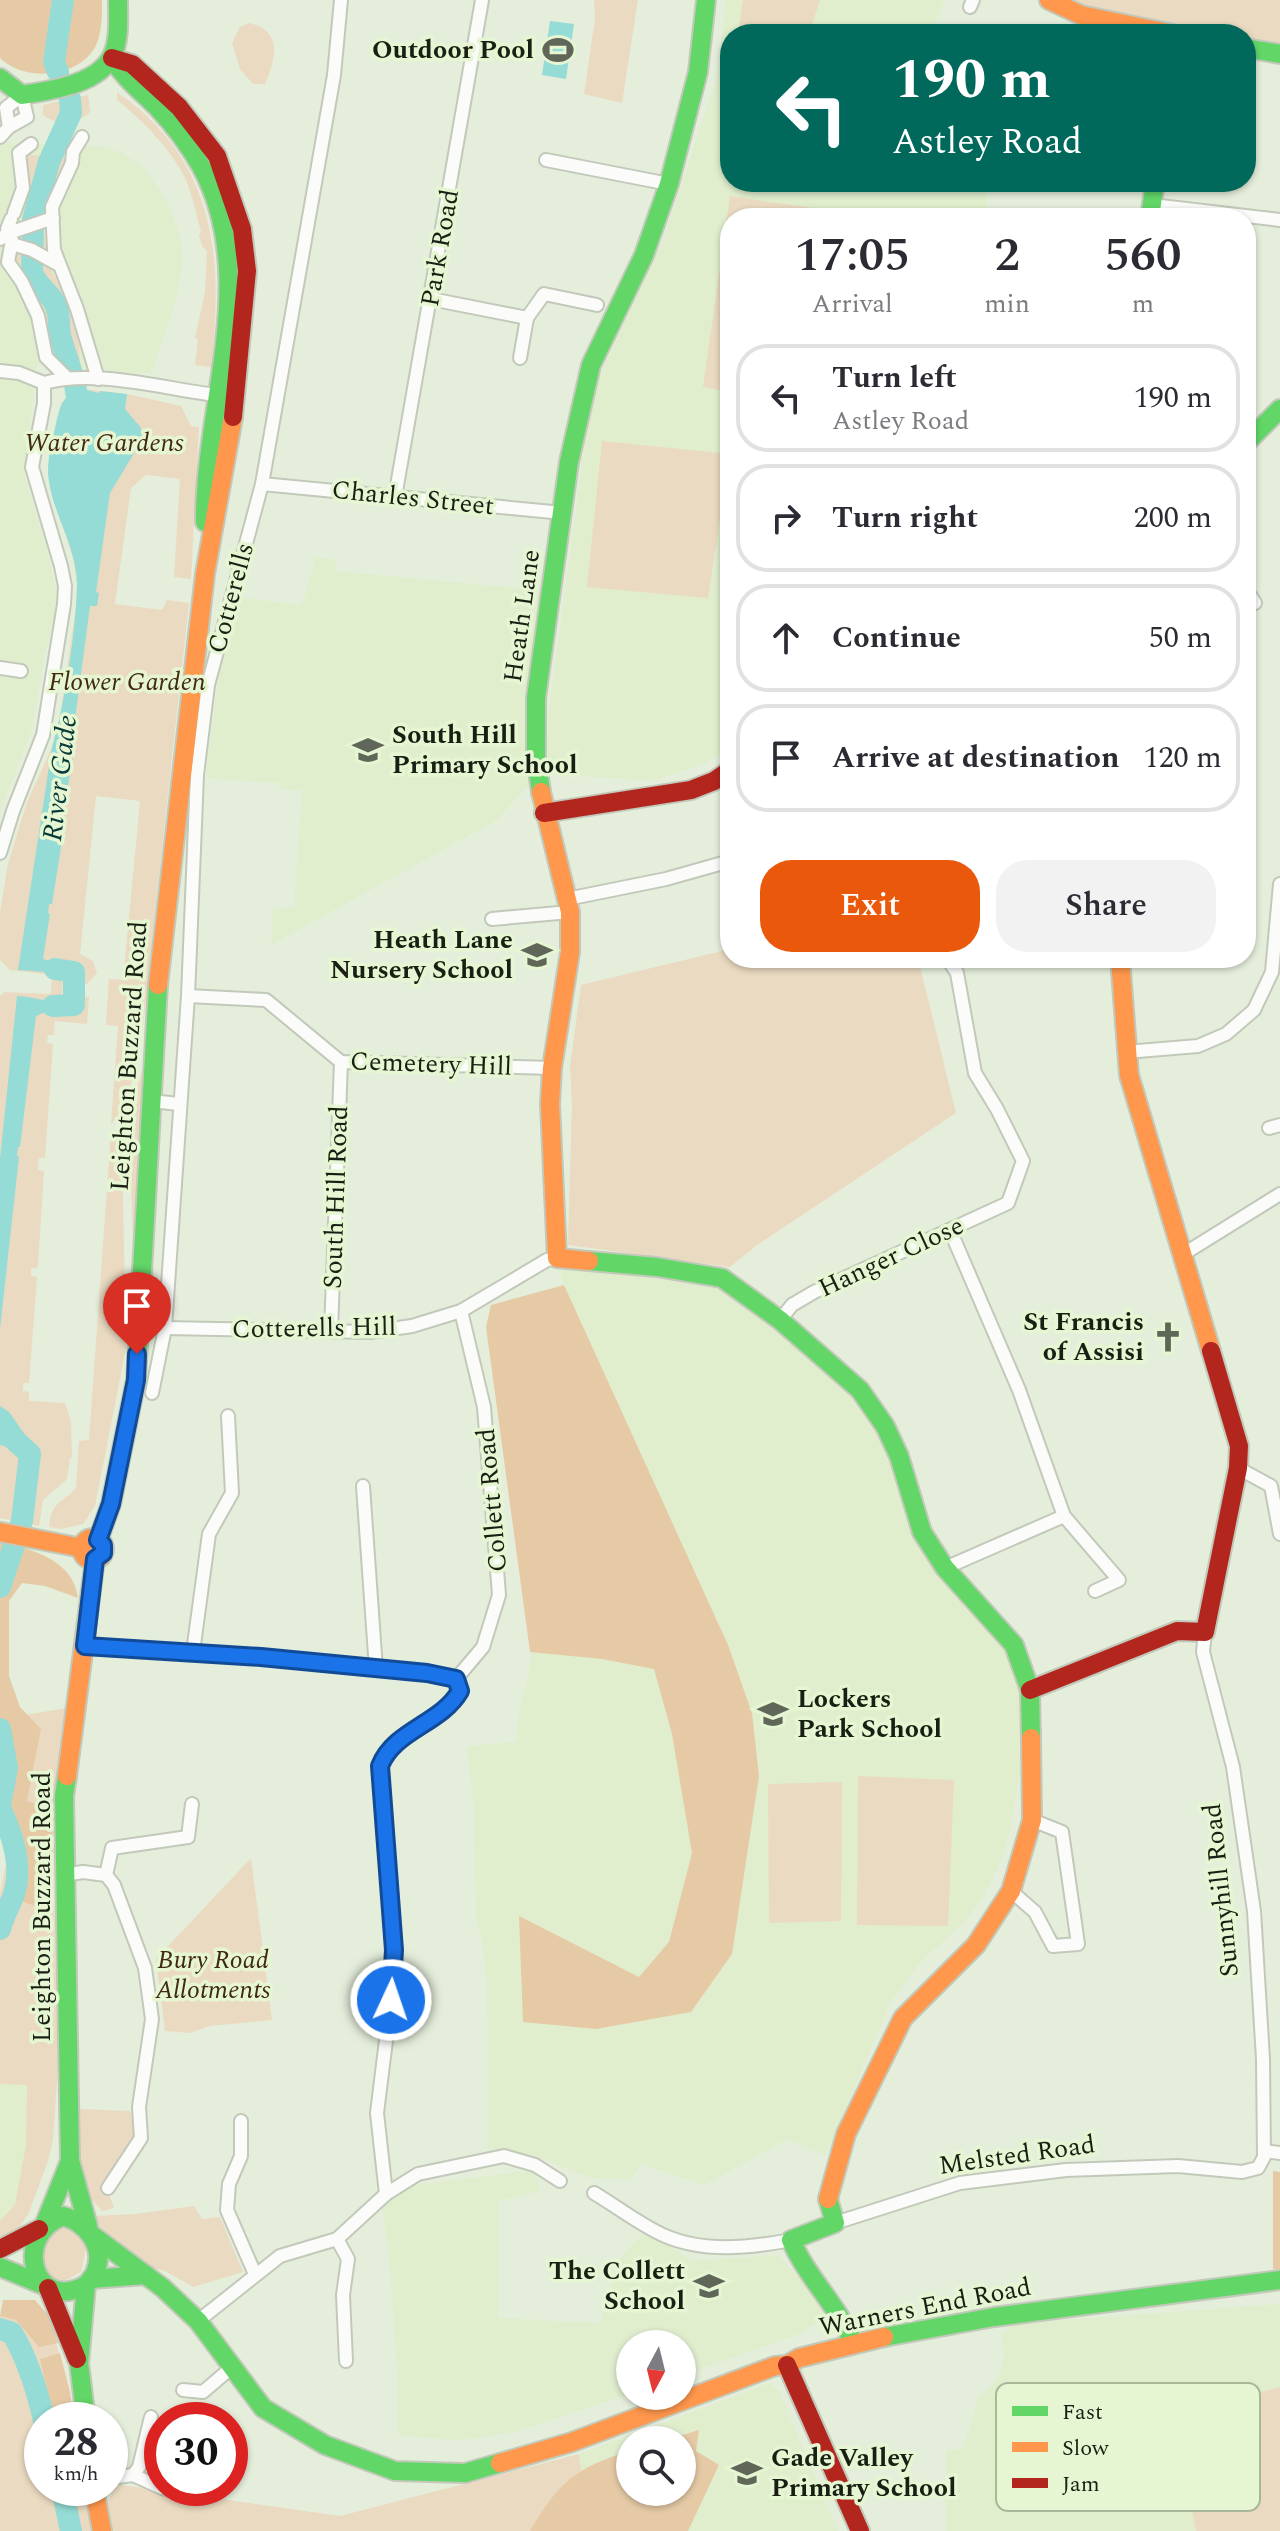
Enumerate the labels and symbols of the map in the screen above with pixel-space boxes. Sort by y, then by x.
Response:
place label: Outdoor Pool [372,30,534,70]
sports icon: Outdoor Pool [541,33,575,67]
street label: Park Road [410,186,470,310]
park label: Water Gardens [24,423,184,463]
street label: Charles Street [330,470,496,526]
street label: Cotterells [197,538,265,658]
street label: Heath Lane [493,547,551,685]
park label: Flower Garden [48,662,206,702]
water label: River Gade [31,712,89,844]
place label: South Hill Primary School [392,715,577,785]
school or university icon: South Hill Primary School [351,733,385,767]
street label: Leighton Buzzard Road [100,920,158,1192]
place label: Heath Lane Nursery School [330,920,513,990]
school or university icon: Heath Lane Nursery School [520,938,554,972]
street label: Cemetery Hill [349,1041,513,1087]
street label: South Hill Road [313,1105,359,1289]
street label: Hanger Close [812,1206,970,1308]
pin [103,1272,171,1354]
place label: St Francis of Assisi [1023,1302,1144,1372]
street label: Cotterells Hill [231,1307,397,1349]
church icon: St Francis of Assisi [1151,1320,1185,1354]
street label: Collett Road [466,1426,518,1574]
place label: Lockers Park School [797,1679,942,1749]
school or university icon: Lockers Park School [756,1697,790,1731]
street label: Leighton Buzzard Road [22,1772,62,2042]
street label: Sunnyhill Road [1192,1801,1250,1979]
park label: Bury Road Allotments [154,1940,271,2010]
position arrow [349,1958,433,2042]
street label: Melsted Road [936,2124,1098,2186]
place label: The Collett School [549,2251,685,2321]
street label: Warners End Road [815,2267,1035,2347]
school or university icon: The Collett School [692,2269,726,2303]
north arrow [616,2330,696,2410]
legend [996,2383,1260,2511]
text: Fast [1062,2396,1103,2429]
speed limit sign: 30 [144,2402,248,2506]
text: Slow [1062,2432,1110,2465]
place label: Gade Valley Primary School [771,2438,956,2508]
school or university icon: Gade Valley Primary School [730,2456,764,2490]
text: Jam [1062,2468,1100,2501]

